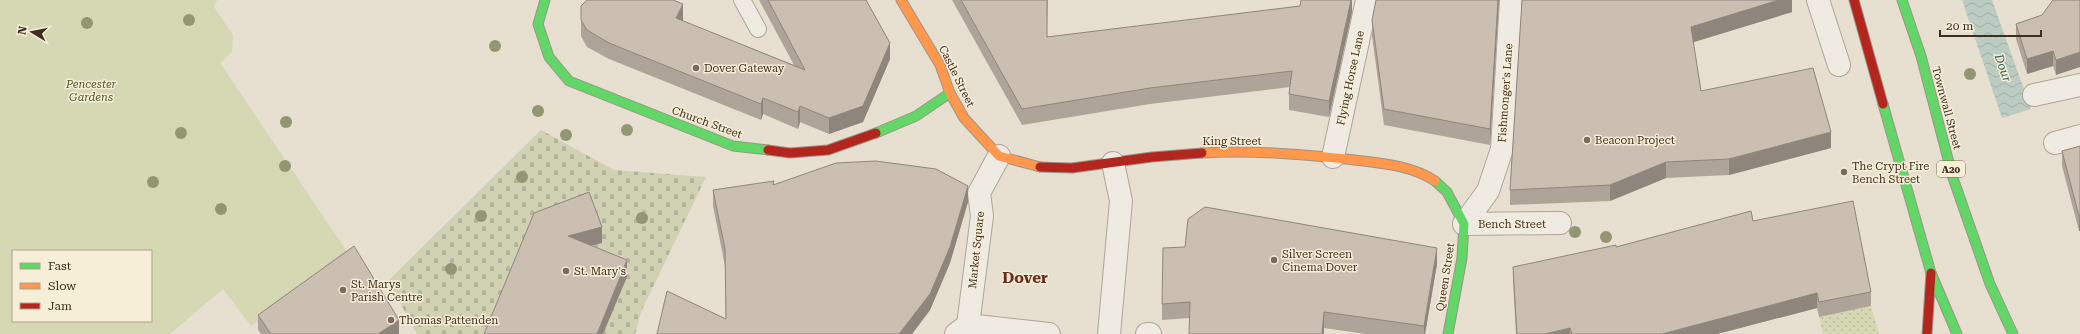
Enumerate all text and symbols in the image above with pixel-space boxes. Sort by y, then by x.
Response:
north arrow [12,12,52,52]
scale bar [1940,12,2041,38]
text: 20 m [1946,19,1973,33]
text: N [16,25,30,36]
street label: Flying Horse Lane [1334,30,1367,127]
street label: Castle Street [936,43,977,109]
street label: Fishmonger's Lane [1496,43,1515,143]
water label: Dour [1991,51,2014,84]
place label: Dover Gateway [704,62,785,75]
marker: Dover Gateway [691,63,701,73]
street label: Townwall Street [1929,65,1964,151]
park label: Pencester Gardens [65,78,116,104]
street label: Church Street [670,104,744,141]
place label: Beacon Project [1595,134,1675,147]
street label: King Street [1202,135,1262,148]
marker: Beacon Project [1582,135,1592,145]
place label: The Crypt Fire Bench Street [1852,160,1929,186]
road number: A20 [1937,161,1965,177]
marker: The Crypt Fire Bench Street [1839,167,1849,177]
street label: Market Square [966,211,987,289]
street label: Bench Street [1478,218,1546,231]
street label: Queen Street [1434,242,1457,312]
place label: Silver Screen Cinema Dover [1282,248,1358,274]
legend [12,250,152,322]
marker: Silver Screen Cinema Dover [1269,255,1279,265]
text: Fast [48,259,72,273]
place label: St. Mary's [574,265,626,278]
marker: St. Mary's [561,266,571,276]
district label: Dover [1002,269,1048,287]
place label: St. Marys Parish Centre [351,278,423,304]
text: Slow [48,279,76,293]
marker: St. Marys Parish Centre [338,285,348,295]
text: Jam [48,299,72,313]
place label: Thomas Pattenden [399,314,498,327]
marker: Thomas Pattenden [386,315,396,325]

